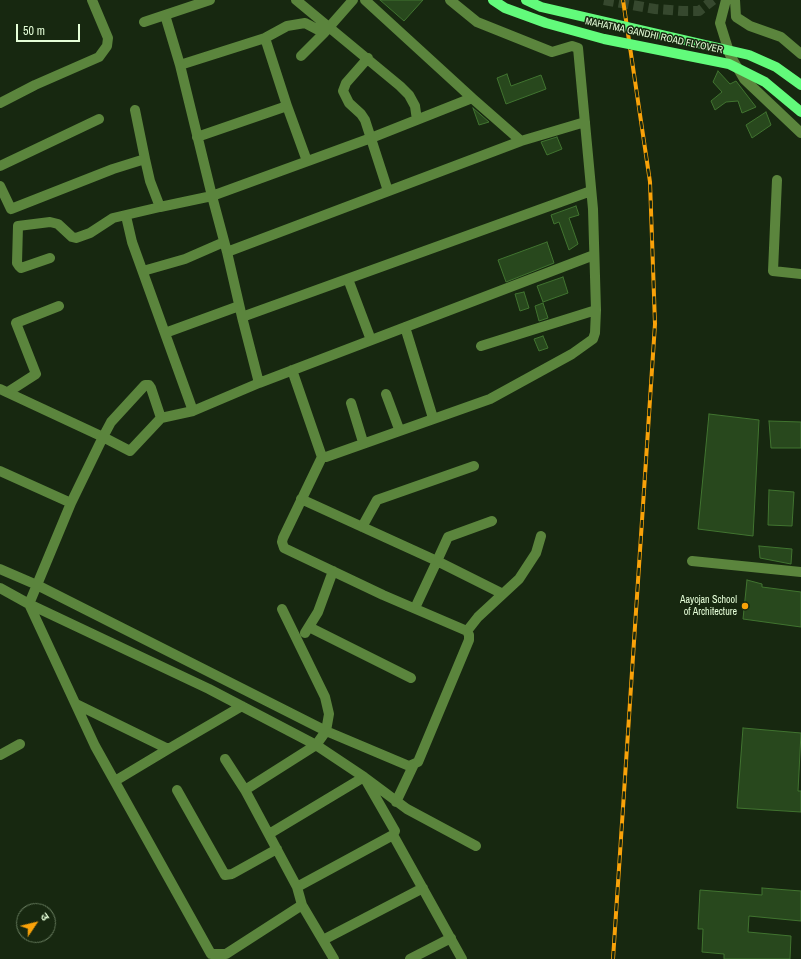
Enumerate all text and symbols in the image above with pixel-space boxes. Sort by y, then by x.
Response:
scale bar [18,16,82,42]
street label: MAHATMA GANDHI ROAD FLYOVER [584,16,724,56]
text: 50 m [23,23,45,39]
place label: Aayojan School of Architecture [680,594,737,618]
marker: Aayojan School of Architecture [740,601,750,611]
north arrow [16,903,56,943]
text: उ [37,910,53,923]

